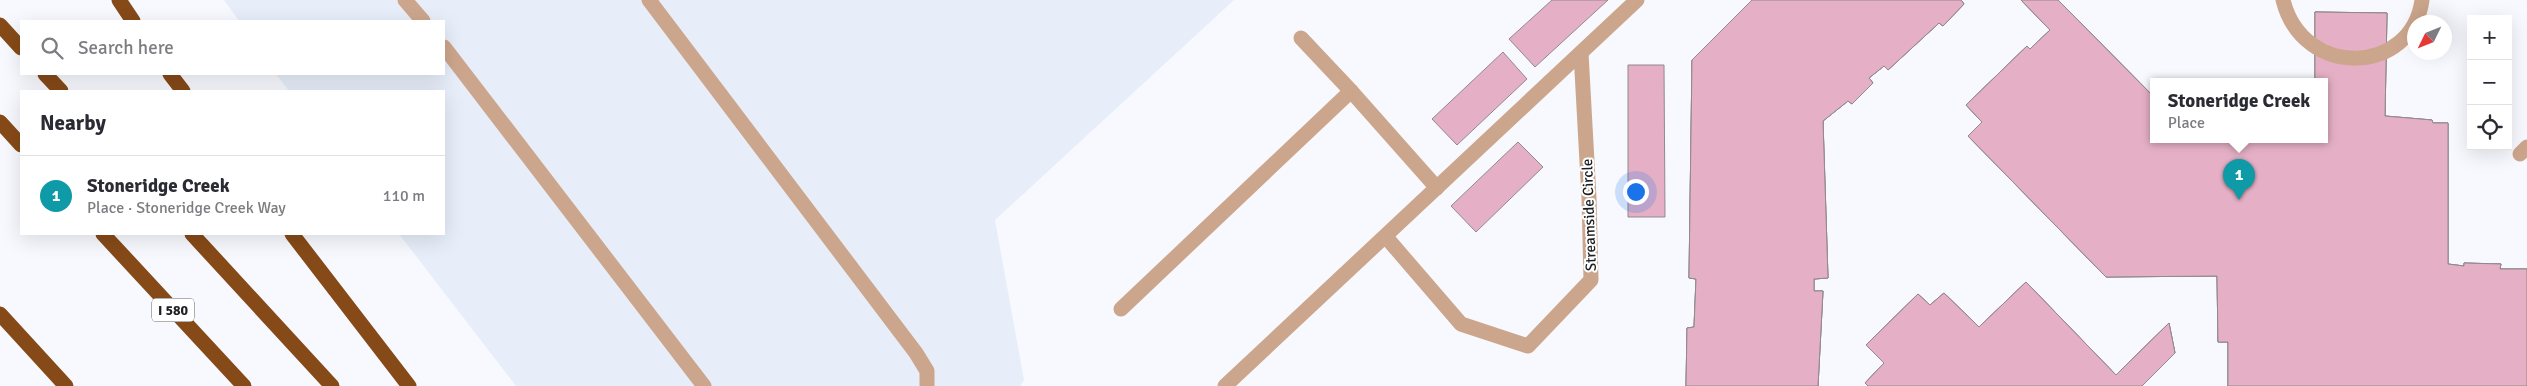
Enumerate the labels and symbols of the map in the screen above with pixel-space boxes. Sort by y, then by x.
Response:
north arrow [2407,15,2452,60]
street label: Streamside Circle [1578,158,1600,272]
pin: 1 [2223,159,2255,200]
your location [1623,179,1649,205]
road number: I 580 [152,298,194,322]

